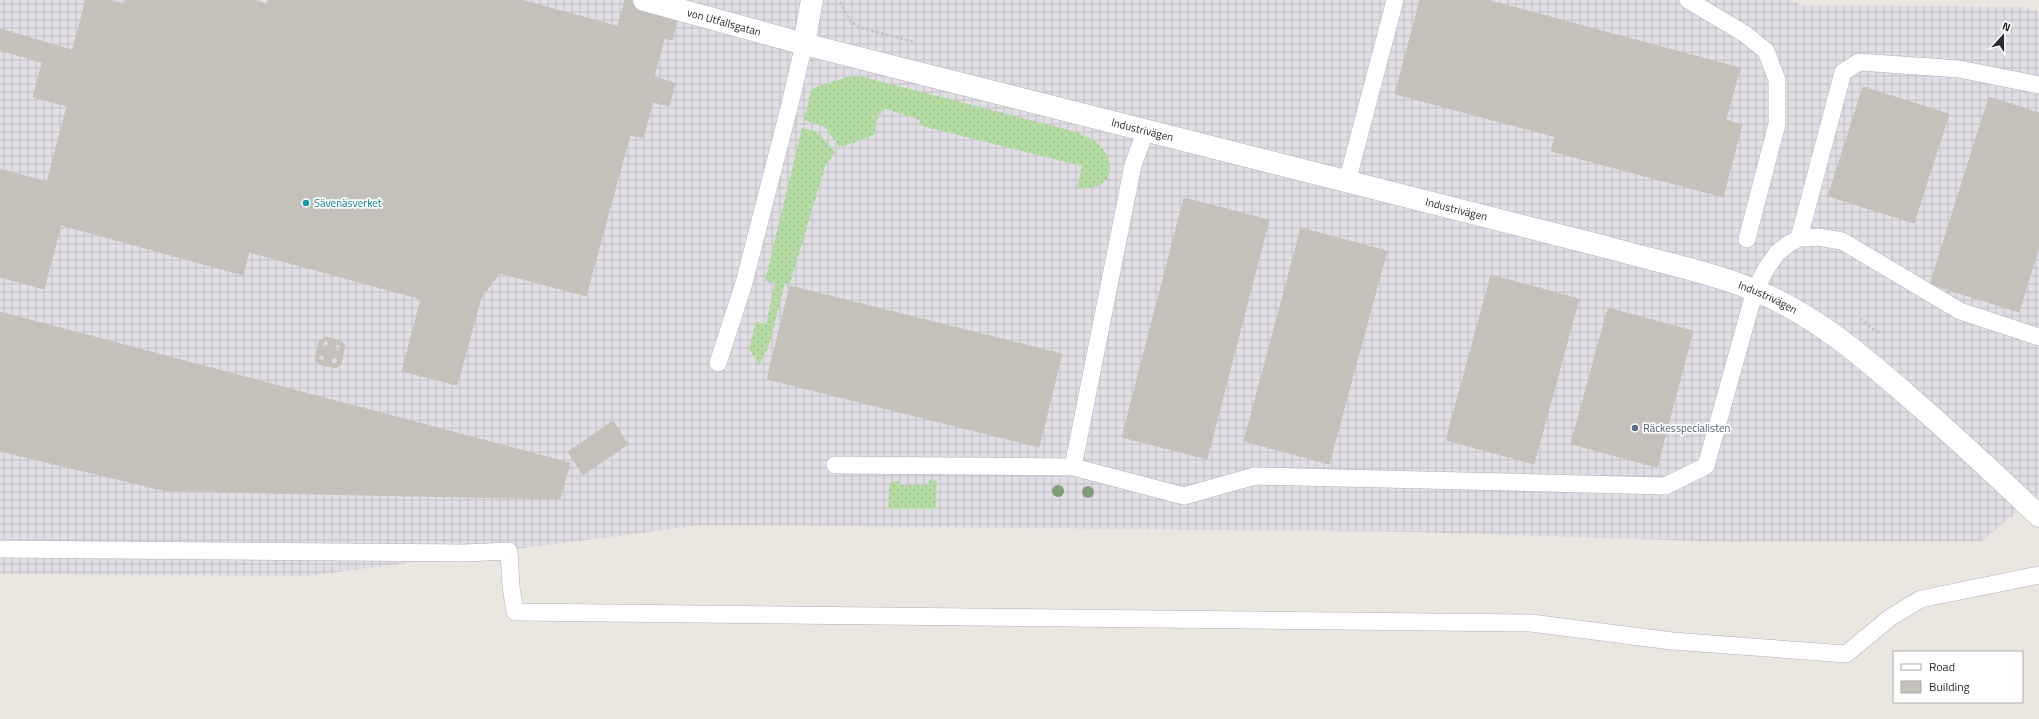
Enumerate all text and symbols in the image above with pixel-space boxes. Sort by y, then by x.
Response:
street label: von Utfallsgatan [685,4,763,40]
north arrow [1983,16,2023,56]
text: N [2000,18,2013,35]
street label: Industrivägen [1110,114,1175,145]
street label: Industrivägen [1424,194,1489,225]
place label: Sävenäsverket [314,195,382,211]
marker: Sävenäsverket [301,198,311,208]
street label: Industrivägen [1736,277,1800,318]
place label: Räckesspecialisten [1643,420,1731,436]
marker: Räckesspecialisten [1630,423,1640,433]
legend [1893,651,2023,703]
text: Road [1929,657,1955,676]
text: Building [1929,677,1970,696]

